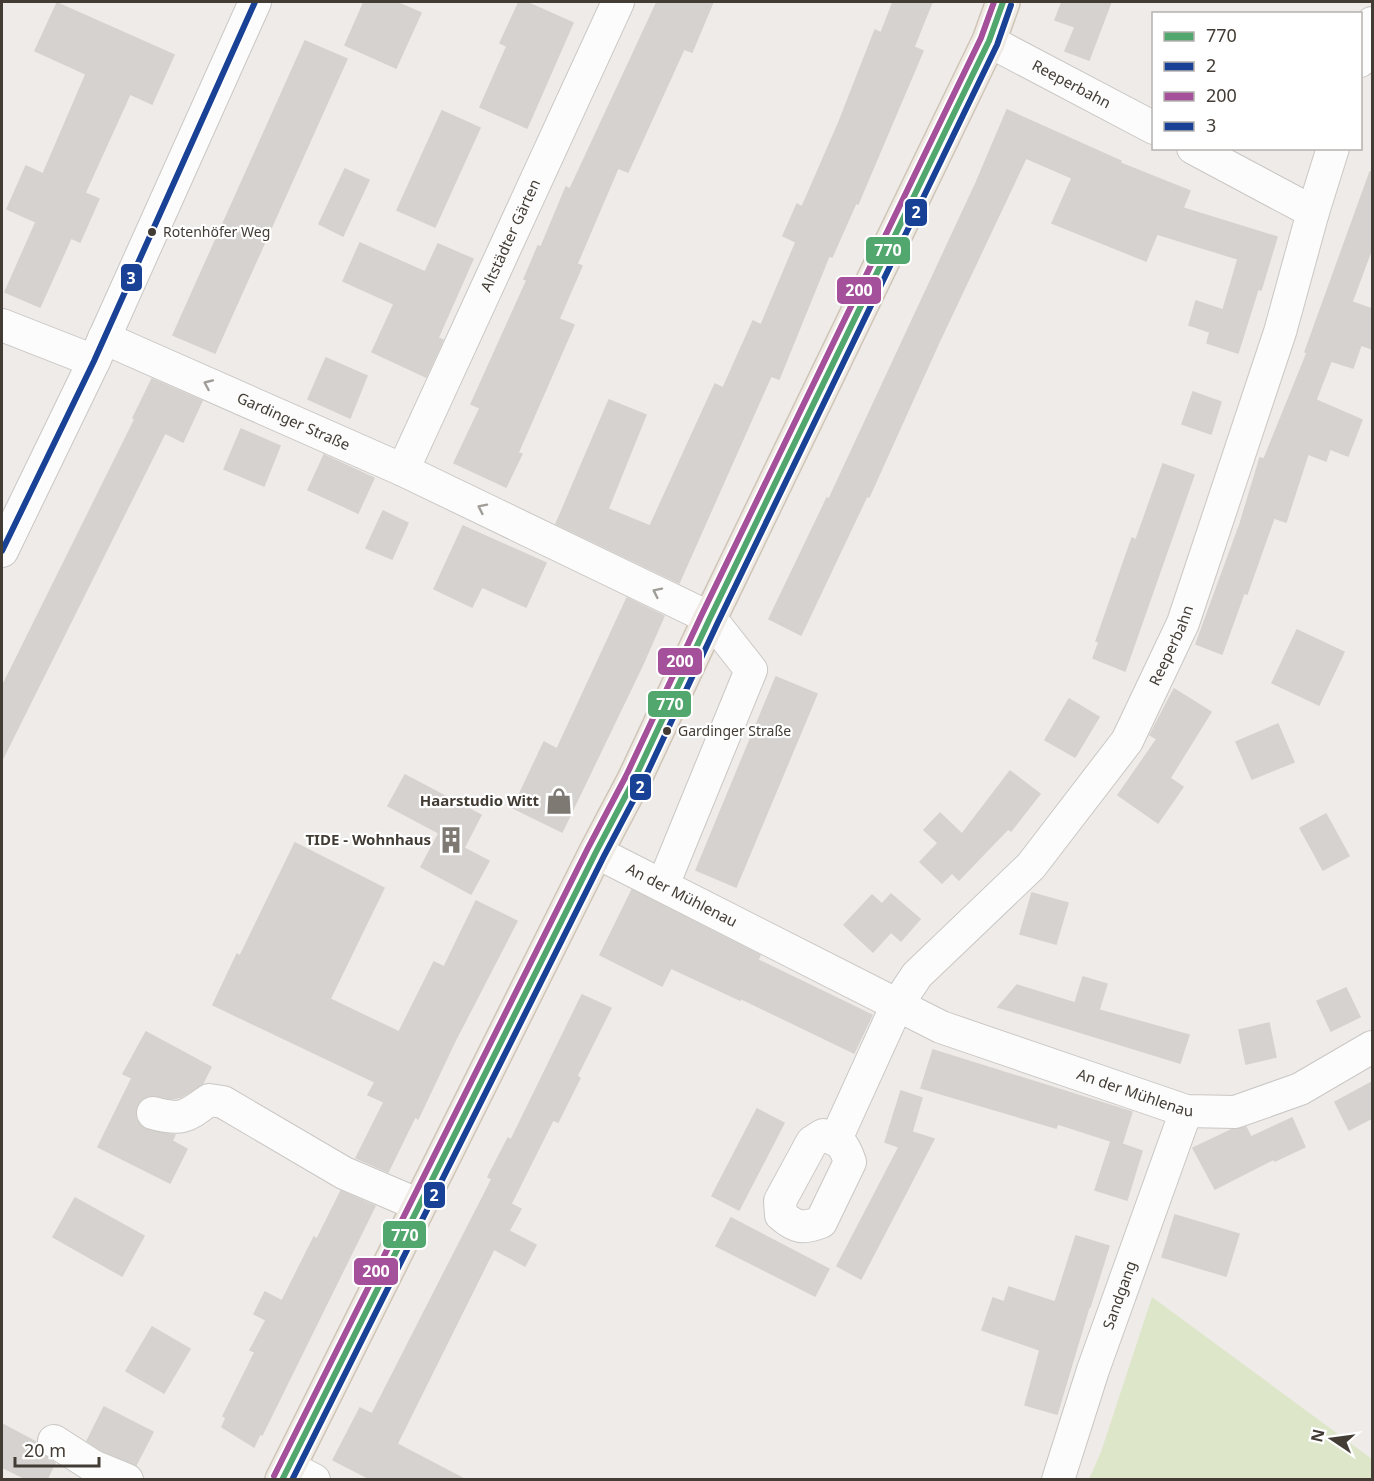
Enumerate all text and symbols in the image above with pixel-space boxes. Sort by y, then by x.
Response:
legend [1152,12,1362,150]
text: 770 [1206,23,1237,47]
text: 2 [1206,53,1216,77]
street label: Reeperbahn [1029,54,1115,112]
text: 200 [1206,83,1237,107]
text: 3 [1206,113,1216,137]
street label: Altstädter Gärten [475,176,544,295]
line badge: 2 [904,198,928,227]
text: 2 [911,201,921,223]
place label: Rotenhöfer Weg [163,222,270,241]
marker: Rotenhöfer Weg [146,226,158,238]
line badge: 770 [865,236,911,265]
text: 770 [874,239,902,261]
line badge: 3 [120,263,143,292]
text: 3 [126,267,136,289]
line badge: 200 [836,276,882,305]
text: 200 [845,279,873,301]
one-way arrow [204,379,215,391]
street label: Gardinger Straße [234,387,353,454]
one-way arrow [477,503,488,515]
one-way arrow [653,588,664,600]
street label: Reeperbahn [1144,602,1197,689]
line badge: 200 [657,647,703,676]
text: 200 [666,650,694,672]
line badge: 770 [647,690,692,718]
text: 770 [656,693,684,715]
place label: Gardinger Straße [678,721,791,740]
marker: Gardinger Straße [661,725,673,737]
line badge: 2 [629,773,652,801]
text: 2 [635,776,645,798]
shop icon: Haarstudio Witt [544,786,574,816]
place label: Haarstudio Witt [420,790,539,810]
building icon: TIDE - Wohnhaus [436,825,466,855]
place label: TIDE - Wohnhaus [305,829,431,849]
street label: An der Mühlenau [623,858,741,931]
street label: An der Mühlenau [1074,1063,1193,1120]
line badge: 2 [423,1181,446,1209]
text: 2 [429,1184,439,1206]
line badge: 770 [382,1220,427,1249]
text: 770 [391,1224,419,1246]
line badge: 200 [353,1257,399,1286]
street label: Sandgang [1097,1258,1140,1332]
text: 200 [362,1260,390,1282]
north arrow [1302,1409,1362,1469]
text: N [1305,1427,1330,1444]
scale bar [15,1430,99,1468]
text: 20 m [24,1438,66,1462]

